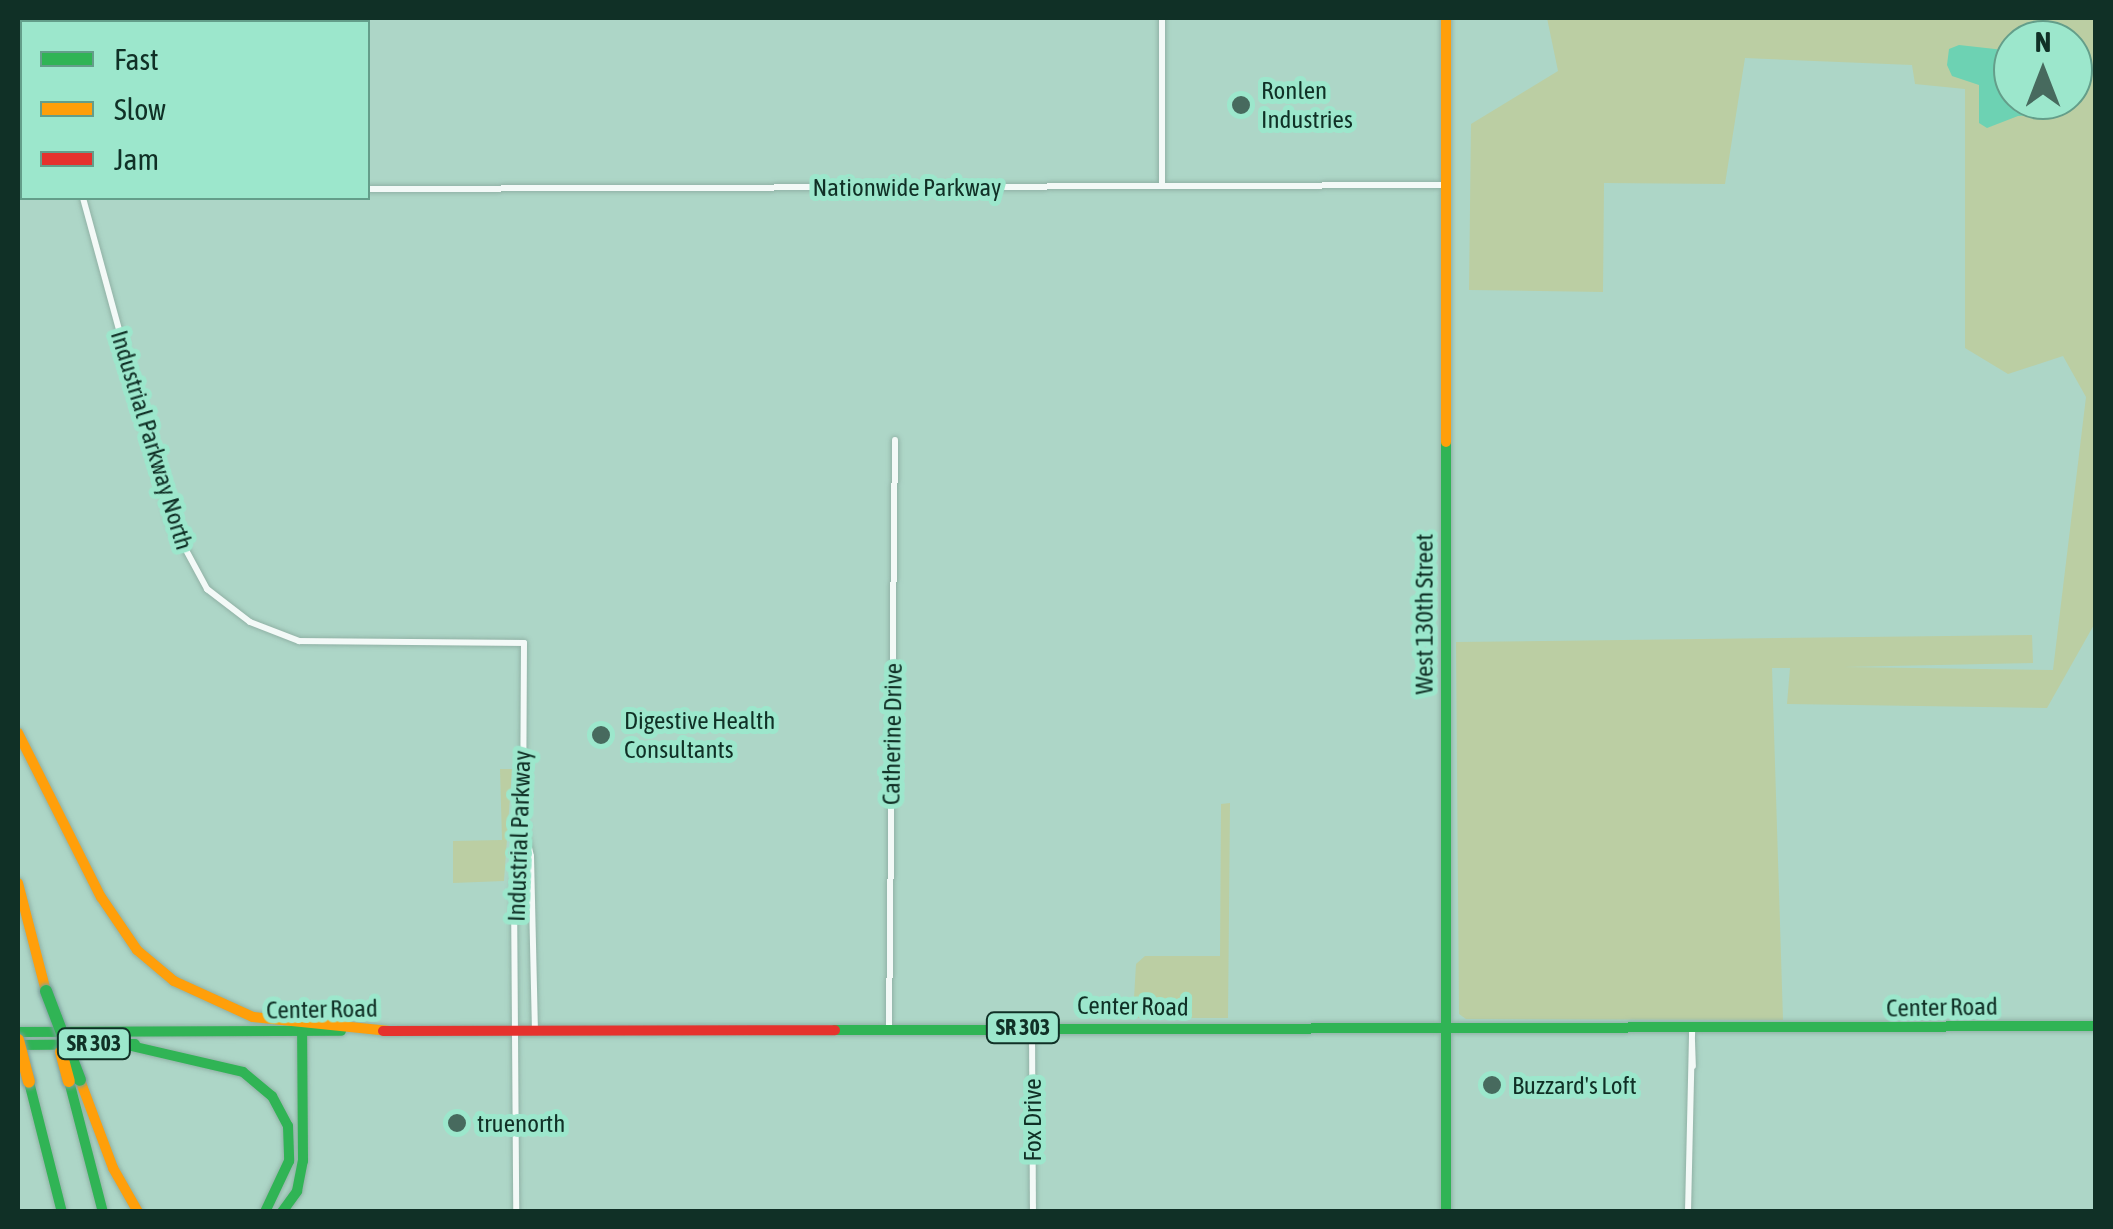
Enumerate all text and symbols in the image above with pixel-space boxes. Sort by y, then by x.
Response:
legend [20,20,370,200]
north arrow [1993,20,2093,120]
text: N [2035,26,2051,58]
text: Fast [114,42,159,76]
place label: Ronlen Industries [1261,76,1353,135]
text: Slow [114,92,166,126]
marker: Ronlen Industries [1230,94,1252,116]
text: Jam [114,142,159,176]
street label: Nationwide Parkway [813,172,1001,202]
street label: Industrial Parkway North [104,327,200,553]
street label: West 130th Street [1409,533,1439,695]
street label: Catherine Drive [876,663,908,805]
place label: Digestive Health Consultants [624,706,775,765]
marker: Digestive Health Consultants [588,722,614,748]
street label: Industrial Parkway [501,750,537,922]
street label: Center Road [1077,990,1189,1022]
street label: Center Road [1886,991,1998,1023]
street label: Center Road [266,993,378,1025]
road number: SR 303 [986,1011,1060,1045]
road number: SR 303 [56,1027,132,1061]
place label: Buzzard's Loft [1512,1070,1637,1100]
marker: Buzzard's Loft [1481,1074,1503,1096]
street label: Fox Drive [1017,1078,1047,1162]
place label: truenorth [477,1108,565,1138]
marker: truenorth [446,1112,468,1134]

